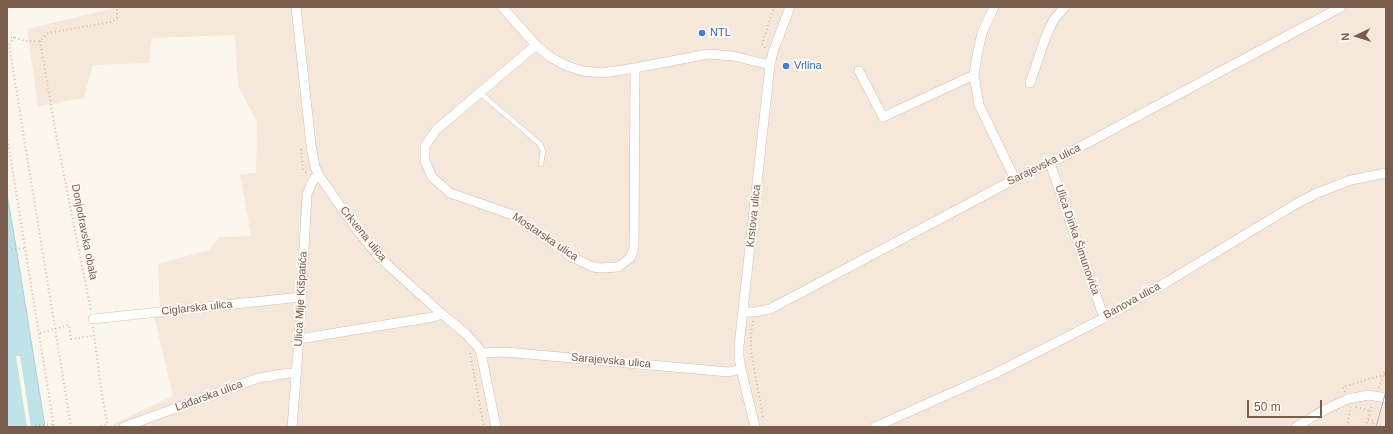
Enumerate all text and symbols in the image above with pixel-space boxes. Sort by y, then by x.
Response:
north arrow [1337,16,1377,56]
place label: NTL [710,26,731,40]
marker: NTL [697,28,707,38]
text: N [1339,32,1351,41]
place label: Vrlina [794,59,822,73]
marker: Vrlina [781,61,791,71]
street label: Sarajevska ulica [1005,142,1083,188]
street label: Donjodravska obala [68,183,100,281]
street label: Ulica Dinka Šimunovića [1052,183,1102,297]
street label: Krstova ulica [744,184,764,248]
street label: Crkvena ulica [337,204,389,264]
street label: Mostarska ulica [510,210,580,264]
street label: Ulica Mije Kišpatića [292,251,310,347]
street label: Banova ulica [1101,280,1163,322]
street label: Ciglarska ulica [161,298,233,318]
street label: Sarajevska ulica [571,351,651,371]
street label: Lađarska ulica [173,378,245,414]
scale bar [1249,392,1324,418]
text: 50 m [1254,400,1281,414]

